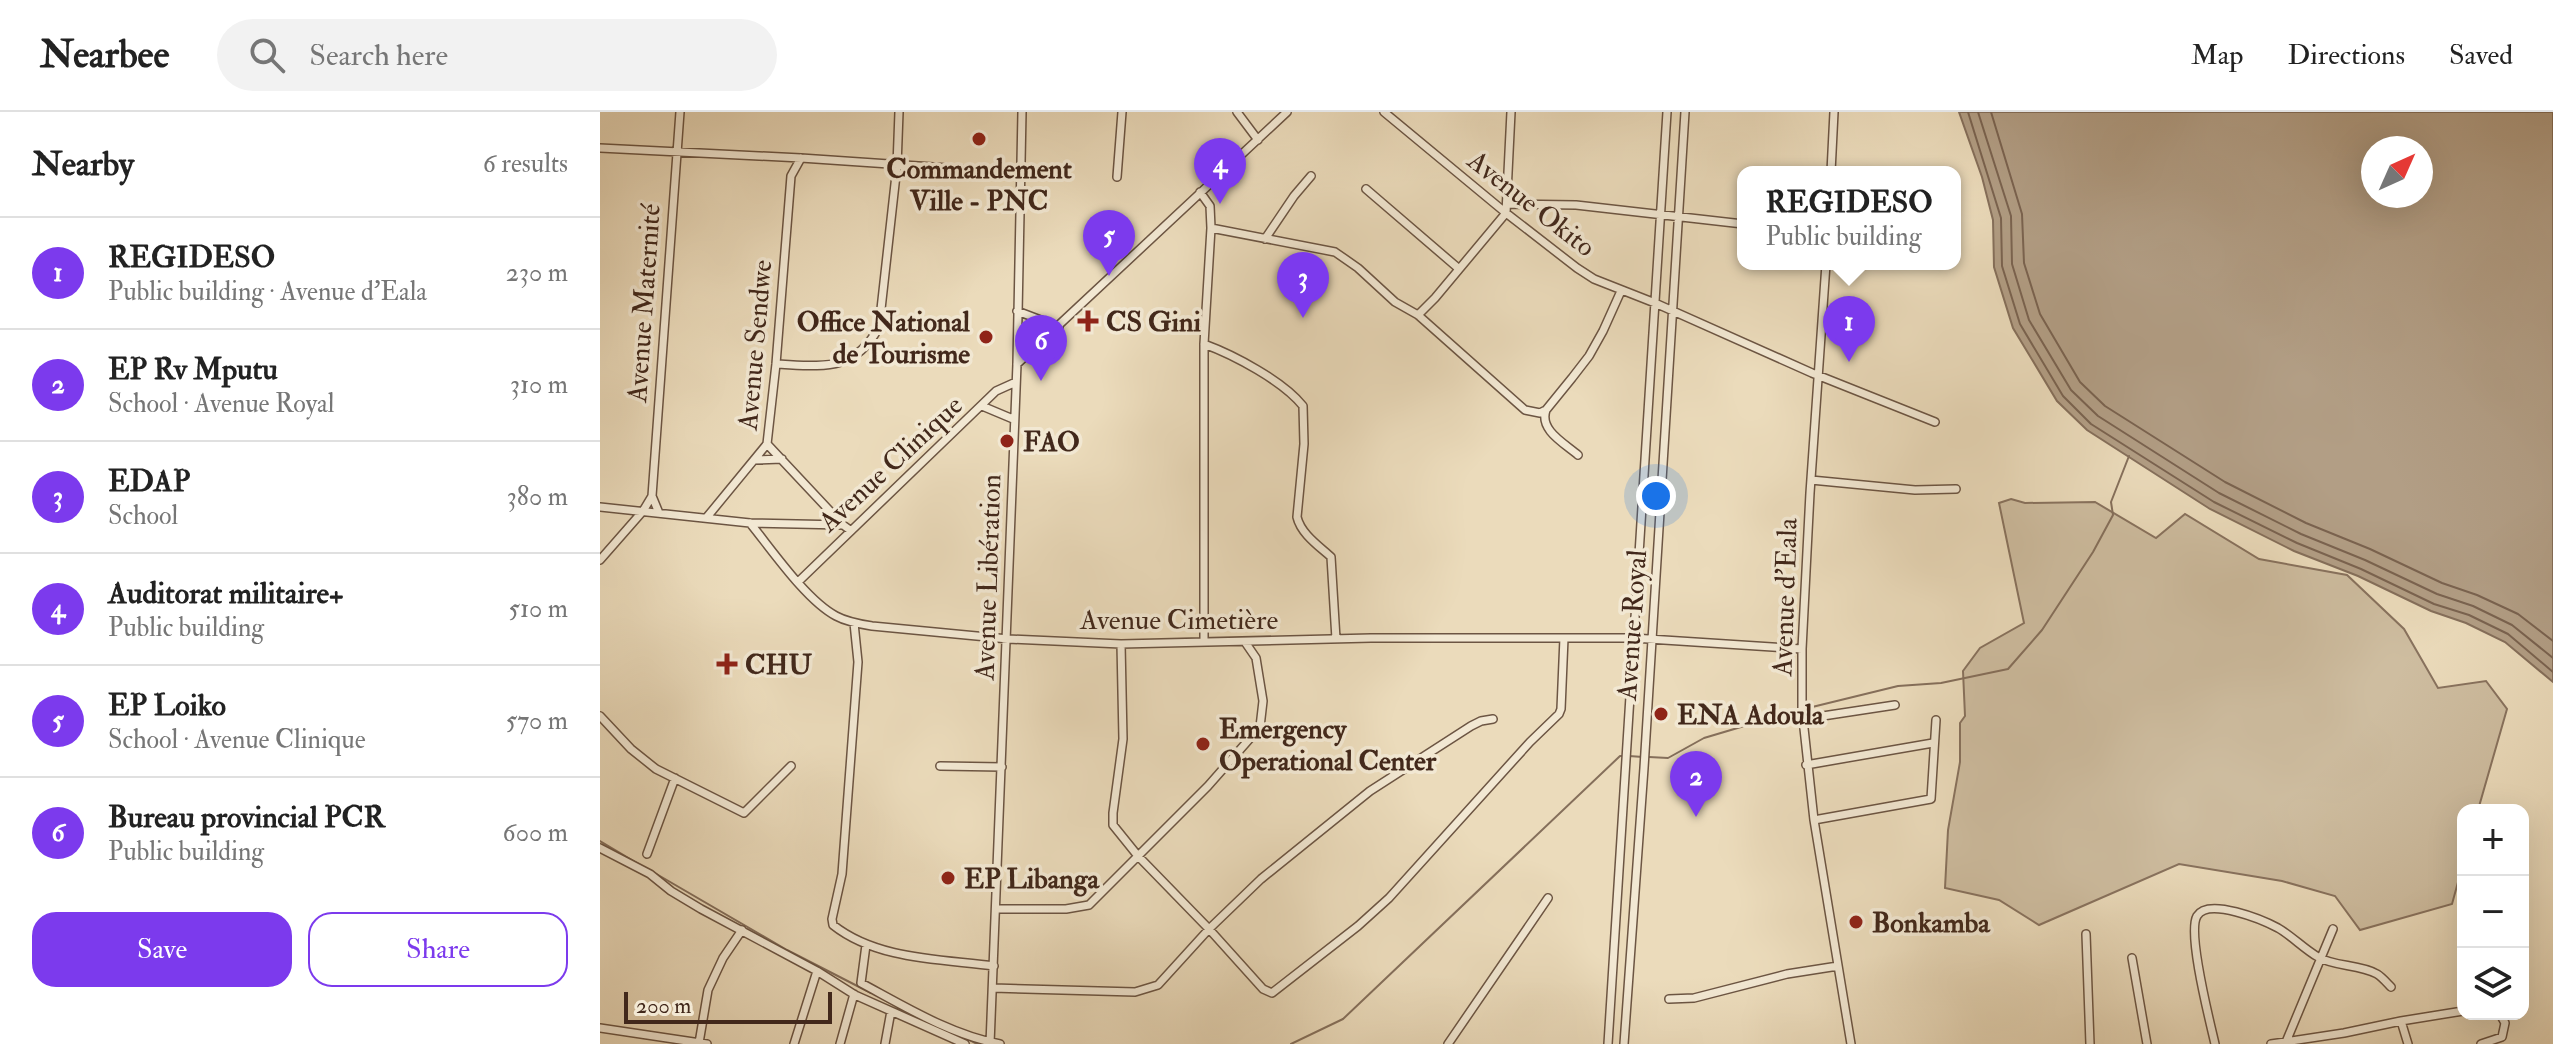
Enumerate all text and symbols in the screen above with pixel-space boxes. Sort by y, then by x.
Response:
search box [217,19,777,91]
text: Nearbee [40,31,169,79]
icon: search [245,33,289,77]
text: Search here [309,37,448,74]
text: Map [2191,38,2244,73]
text: Directions [2288,38,2405,73]
text: Saved [2449,38,2513,73]
marker: Commandement Ville - PNC [970,130,988,148]
north arrow [2361,136,2433,208]
pin: 4 [1194,138,1246,204]
text: Nearby [32,143,134,186]
street label: Avenue Okito [1459,143,1602,265]
text: 6 results [483,148,568,180]
place label: Commandement Ville - PNC [886,152,1072,219]
popup [1737,166,1961,270]
text: REGIDESO [1765,184,1933,221]
street label: Avenue Maternité [620,202,669,405]
pin: 5 [1083,210,1135,276]
text: Public building [1765,221,1922,253]
text: REGIDESO [108,239,275,276]
pin: 3 [1277,252,1329,318]
text: 1 [53,257,63,289]
text: 230 m [506,257,568,289]
street label: Avenue Sendwe [731,258,780,433]
text: Public building · Avenue d'Eala [108,276,427,308]
pin: 1 [1823,296,1875,362]
place label: Office National de Tourisme [797,305,971,372]
place label: CS Gini [1106,305,1201,340]
marker: CS Gini [1077,310,1099,332]
pin: 6 [1015,315,1067,381]
marker: Office National de Tourisme [977,328,995,346]
text: EP Rv Mputu [108,351,278,388]
text: 2 [51,369,65,401]
text: 310 m [510,369,568,401]
text: School · Avenue Royal [108,388,334,420]
street label: Avenue Clinique [811,388,971,541]
place label: FAO [1023,425,1080,460]
marker: FAO [998,432,1016,450]
text: EDAP [108,463,190,500]
street label: Avenue Libération [967,473,1010,682]
your location [1636,476,1676,516]
text: 3 [53,481,63,513]
text: 380 m [507,481,568,513]
text: School [108,500,178,532]
street label: Avenue d'Eala [1765,517,1806,678]
street label: Avenue Royal [1610,549,1655,703]
text: Auditorat militaire+ [108,575,344,612]
text: 4 [51,593,65,625]
text: 510 m [508,593,568,625]
street label: Avenue Cimetière [1079,603,1278,638]
text: Public building [108,612,264,644]
place label: CHU [745,648,812,683]
marker: CHU [716,653,738,675]
text: EP Loiko [108,687,226,724]
place label: ENA Adoula [1677,698,1825,733]
text: 5 [52,705,64,737]
text: 570 m [506,705,568,737]
marker: ENA Adoula [1652,705,1670,723]
place label: Emergency Operational Center [1219,712,1437,779]
text: School · Avenue Clinique [108,724,366,756]
marker: Emergency Operational Center [1194,735,1212,753]
pin: 2 [1670,751,1722,817]
text: Bureau provincial PCR [108,799,385,836]
map controls [2457,804,2529,1020]
button: + [2457,804,2529,876]
text: 6 [51,817,65,849]
text: 600 m [503,817,568,849]
text: Public building [108,836,264,868]
place label: EP Libanga [964,862,1101,897]
marker: EP Libanga [939,869,957,887]
button: − [2457,876,2529,948]
place label: Bonkamba [1872,906,1991,941]
button: Save [32,912,292,987]
button: Share [308,912,568,987]
marker: Bonkamba [1847,913,1865,931]
button: layers [2457,948,2529,1020]
scale bar [624,988,832,1024]
text: 200 m [636,992,691,1020]

